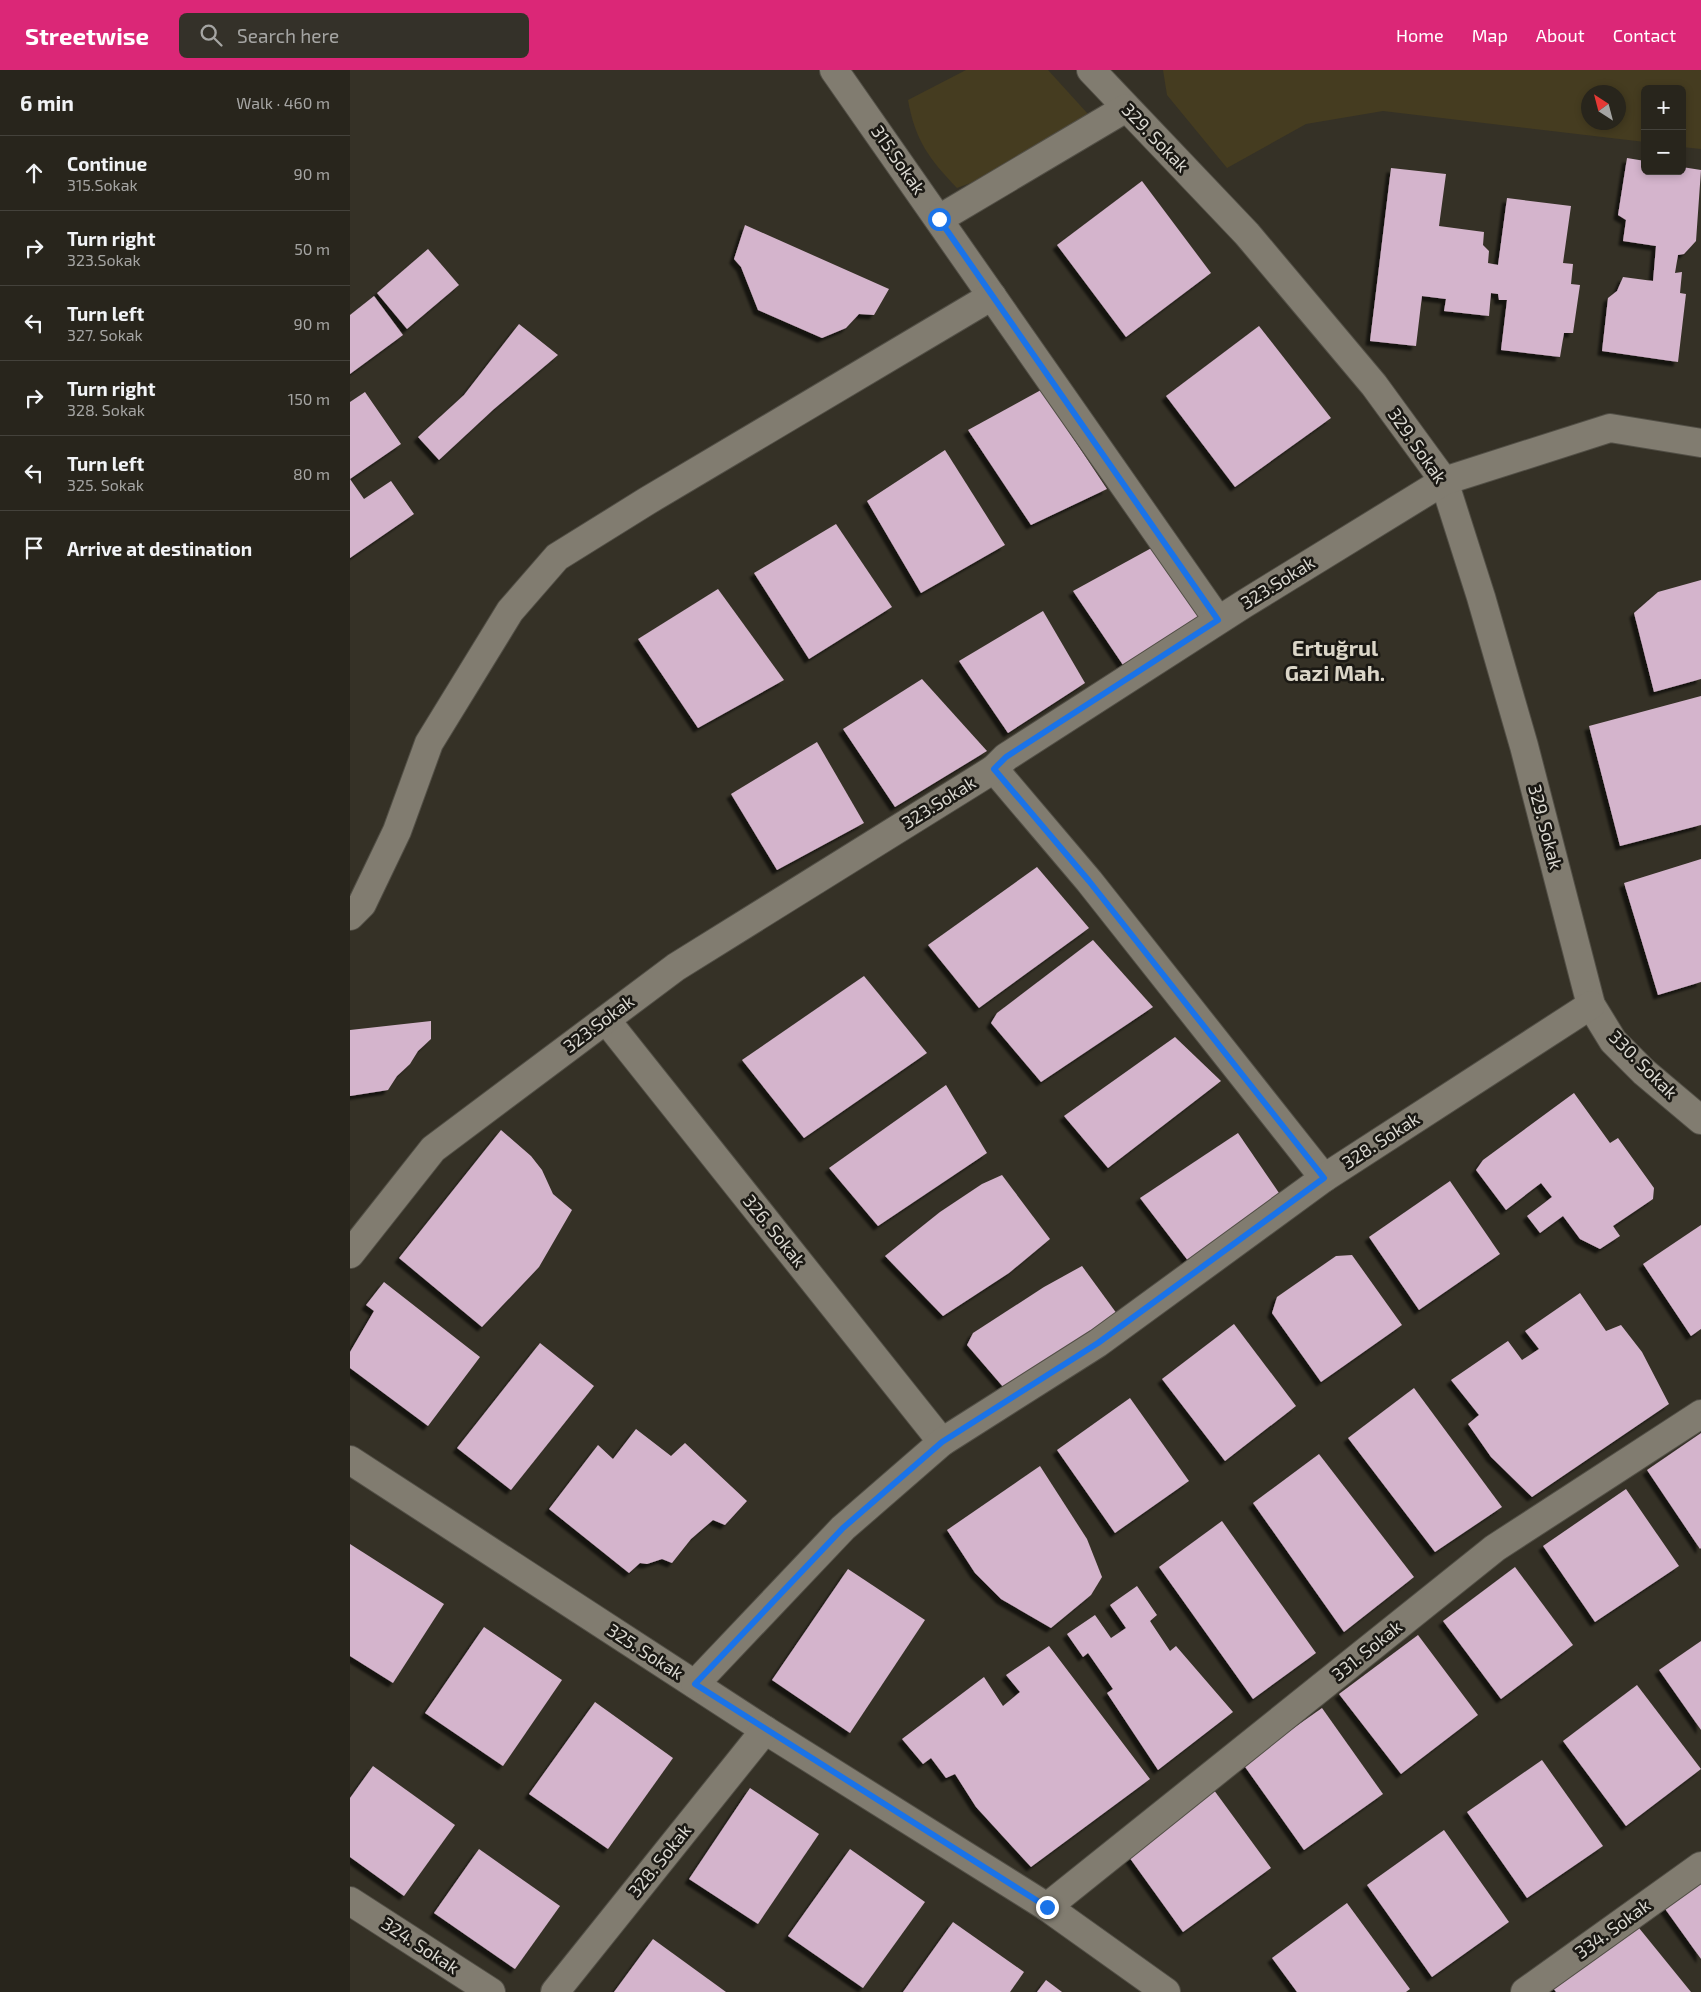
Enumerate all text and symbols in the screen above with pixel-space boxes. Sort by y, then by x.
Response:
search box [179,13,529,58]
text: Streetwise [25,21,149,50]
icon: search [197,21,225,49]
text: Search here [237,24,339,47]
text: Home [1396,24,1444,46]
text: Map [1472,24,1508,46]
text: About [1536,24,1585,46]
text: Contact [1613,24,1676,46]
north arrow [1581,85,1626,130]
map controls [1641,85,1686,175]
button: + [1641,85,1686,130]
text: 6 min [20,90,74,115]
text: Walk · 460 m [236,93,330,112]
street label: 329. Sokak [1118,98,1194,176]
street label: 315.Sokak [867,121,931,198]
button: − [1641,130,1686,175]
text: Continue [67,152,147,175]
icon: ahead [20,159,48,187]
text: 90 m [294,164,330,183]
text: 315.Sokak [67,175,138,194]
route start [928,208,951,231]
text: Turn right [67,227,155,250]
icon: right [20,234,48,262]
text: 50 m [294,239,330,258]
text: 323.Sokak [67,250,141,269]
text: Turn left [67,302,144,325]
icon: left [20,309,48,337]
text: 90 m [294,314,330,333]
text: 327. Sokak [67,325,143,344]
text: Turn right [67,377,155,400]
icon: right [20,384,48,412]
text: 150 m [288,389,330,408]
text: 328. Sokak [67,400,145,419]
street label: 329. Sokak [1384,403,1452,487]
text: Turn left [67,452,144,475]
icon: left [20,459,48,487]
text: 80 m [293,464,330,483]
text: 325. Sokak [67,475,144,494]
icon: arrive [20,534,48,562]
text: Arrive at destination [67,537,252,560]
street label: 323.Sokak [1237,551,1318,613]
district label: Ertuğrul Gazi Mah. [1285,634,1385,685]
street label: 323.Sokak [898,771,979,833]
street label: 329. Sokak [1524,782,1568,872]
street label: 323.Sokak [559,990,638,1057]
street label: 330. Sokak [1605,1026,1682,1103]
street label: 328. Sokak [1338,1107,1423,1173]
street label: 326. Sokak [739,1190,811,1271]
street label: 331. Sokak [1327,1615,1406,1685]
street label: 325. Sokak [603,1618,688,1684]
street label: 328. Sokak [623,1819,695,1901]
street label: 334. Sokak [1570,1894,1654,1963]
route end [1036,1896,1059,1919]
street label: 324. Sokak [378,1912,463,1978]

